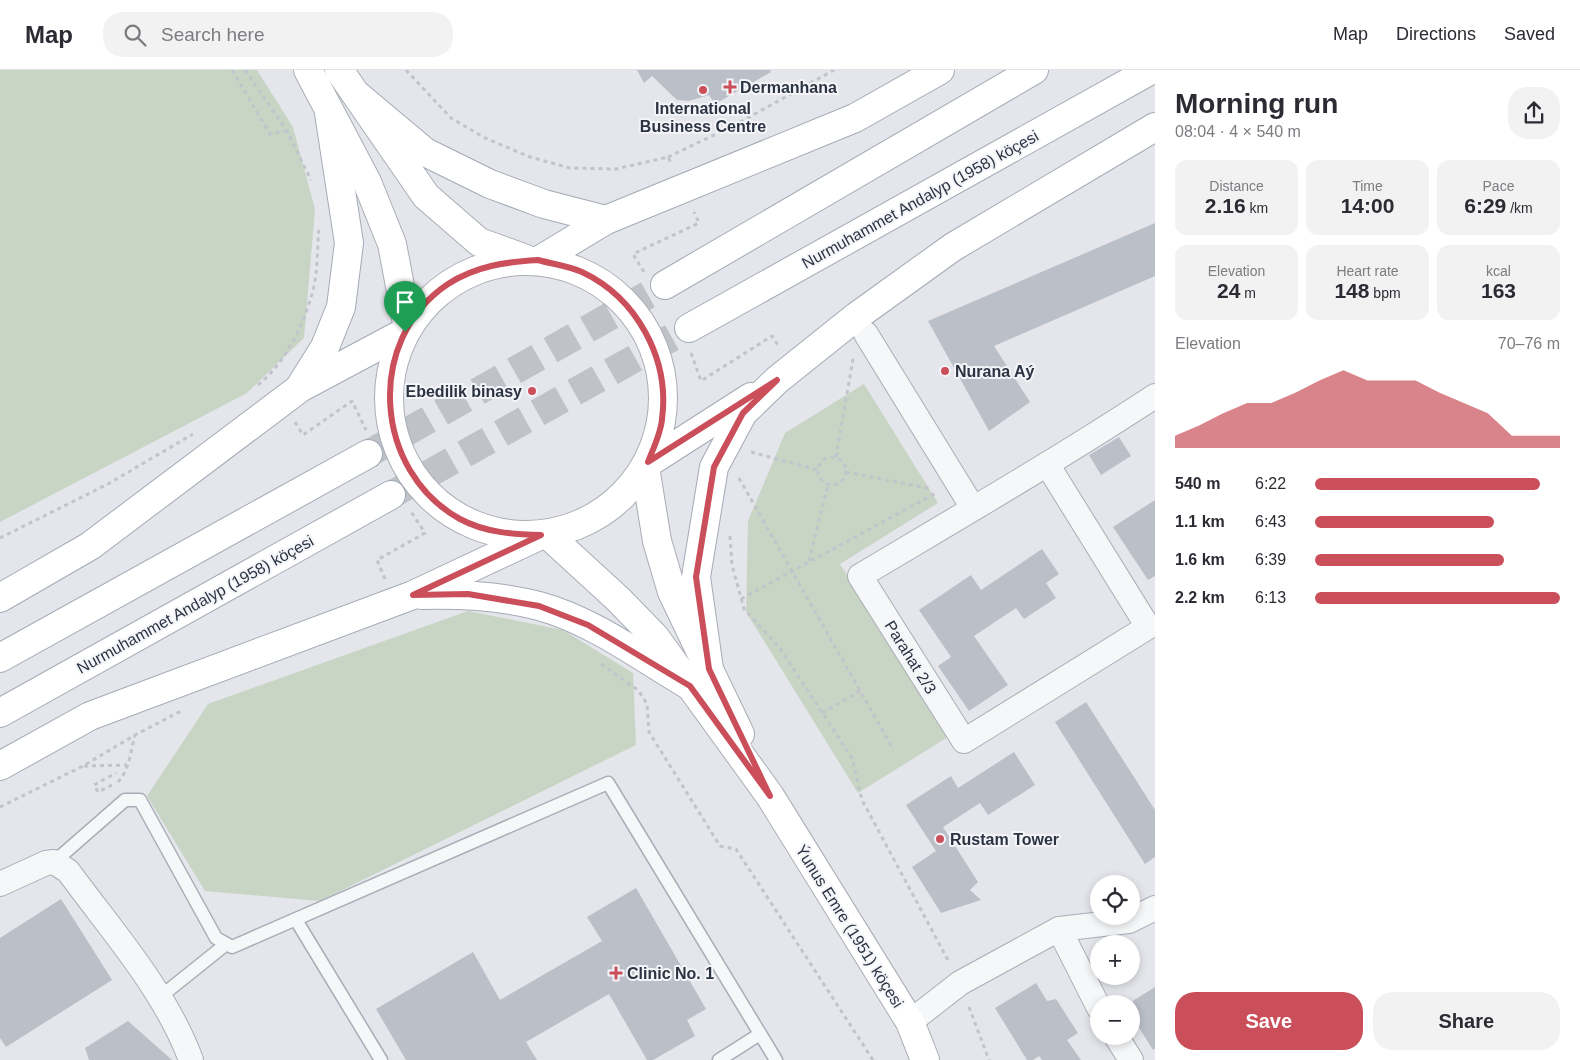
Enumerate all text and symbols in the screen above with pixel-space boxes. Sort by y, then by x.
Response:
search box [103,12,453,57]
text: Map [25,21,73,48]
icon: search [121,21,149,49]
text: Search here [161,24,265,45]
text: Map [1333,24,1368,44]
text: Directions [1396,24,1476,44]
text: Saved [1504,24,1555,44]
place label: Dermanhana [740,79,837,96]
marker: Dermanhana [724,81,736,93]
marker: International Business Centre [697,84,709,96]
button: share [1508,87,1560,139]
text: Morning run [1175,88,1338,119]
place label: International Business Centre [640,100,766,135]
text: 08:04 · 4 × 540 m [1175,123,1301,140]
street label: Nurmuhammet Andalyp (1958) köçesi [799,127,1041,272]
text: Distance [1209,178,1264,194]
text: Time [1352,178,1383,194]
text: Pace [1483,178,1514,194]
text: 2.16 [1205,194,1246,217]
text: 14:00 [1341,194,1394,217]
text: 6:29 [1464,194,1506,217]
text: km [1246,200,1268,216]
text: /km [1506,200,1533,216]
text: Elevation [1208,263,1265,279]
text: Heart rate [1336,263,1399,279]
text: kcal [1486,263,1511,279]
text: 24 [1217,279,1240,302]
text: 148 [1334,279,1369,302]
text: 163 [1481,279,1516,302]
pin [384,281,426,332]
text: m [1240,285,1256,301]
text: bpm [1369,285,1401,301]
icon: arrive [391,288,419,316]
text: Elevation [1175,335,1241,352]
text: 70–76 m [1498,335,1560,352]
place label: Nurana Aý [955,363,1035,380]
marker: Nurana Aý [939,365,951,377]
place label: Ebedilik binasy [406,383,522,400]
marker: Ebedilik binasy [526,385,538,397]
text: 540 m [1175,475,1220,492]
text: 6:22 [1255,475,1286,492]
text: 1.1 km [1175,513,1225,530]
text: 6:43 [1255,513,1286,530]
street label: Nurmuhammet Andalyp (1958) köçesi [74,532,316,677]
text: 1.6 km [1175,551,1225,568]
text: 6:39 [1255,551,1286,568]
text: 2.2 km [1175,589,1225,606]
text: 6:13 [1255,589,1286,606]
street label: Parahat 2/3 [881,618,940,697]
place label: Rustam Tower [950,831,1059,848]
marker: Rustam Tower [934,833,946,845]
street label: Ýunus Emre (1951) köçesi [792,841,908,1011]
map controls [1090,875,1140,1045]
button: locate [1090,875,1140,925]
button: + [1090,935,1140,985]
place label: Clinic No. 1 [627,965,714,982]
marker: Clinic No. 1 [609,966,623,980]
button: Save [1175,992,1363,1050]
button: Share [1373,992,1560,1050]
button: − [1090,995,1140,1045]

